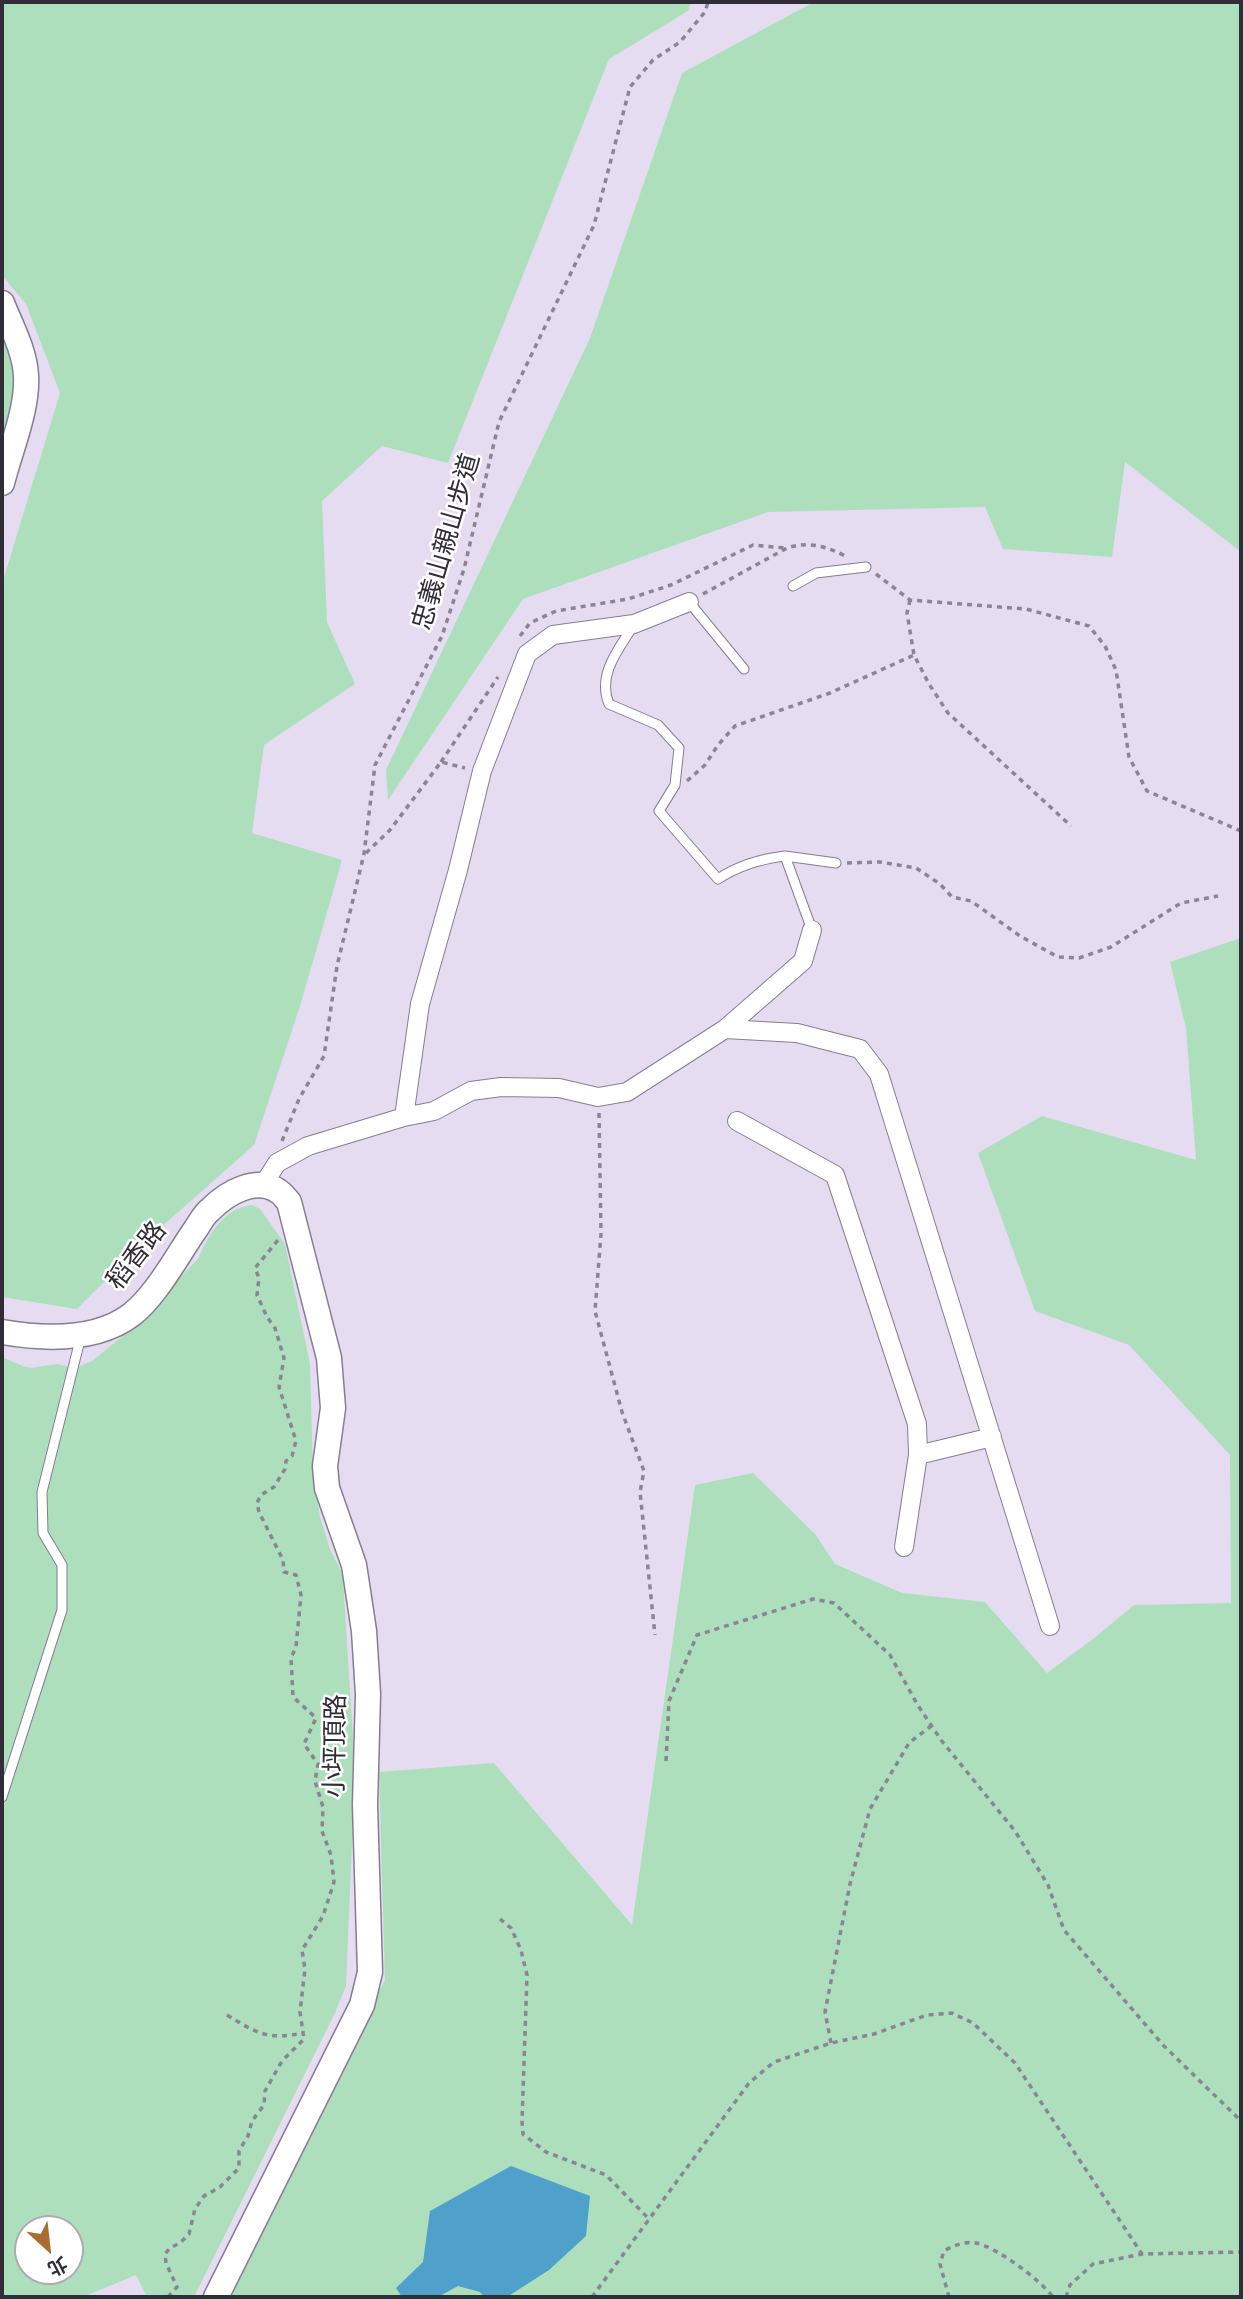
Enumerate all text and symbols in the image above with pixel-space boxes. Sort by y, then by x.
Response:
street label: 忠義山親山步道 [407,450,487,634]
street label: 稻香路 [101,1216,173,1296]
street label: 小坪頂路 [319,1694,353,1798]
north arrow [14,2215,84,2285]
text: 北 [44,2252,72,2282]

